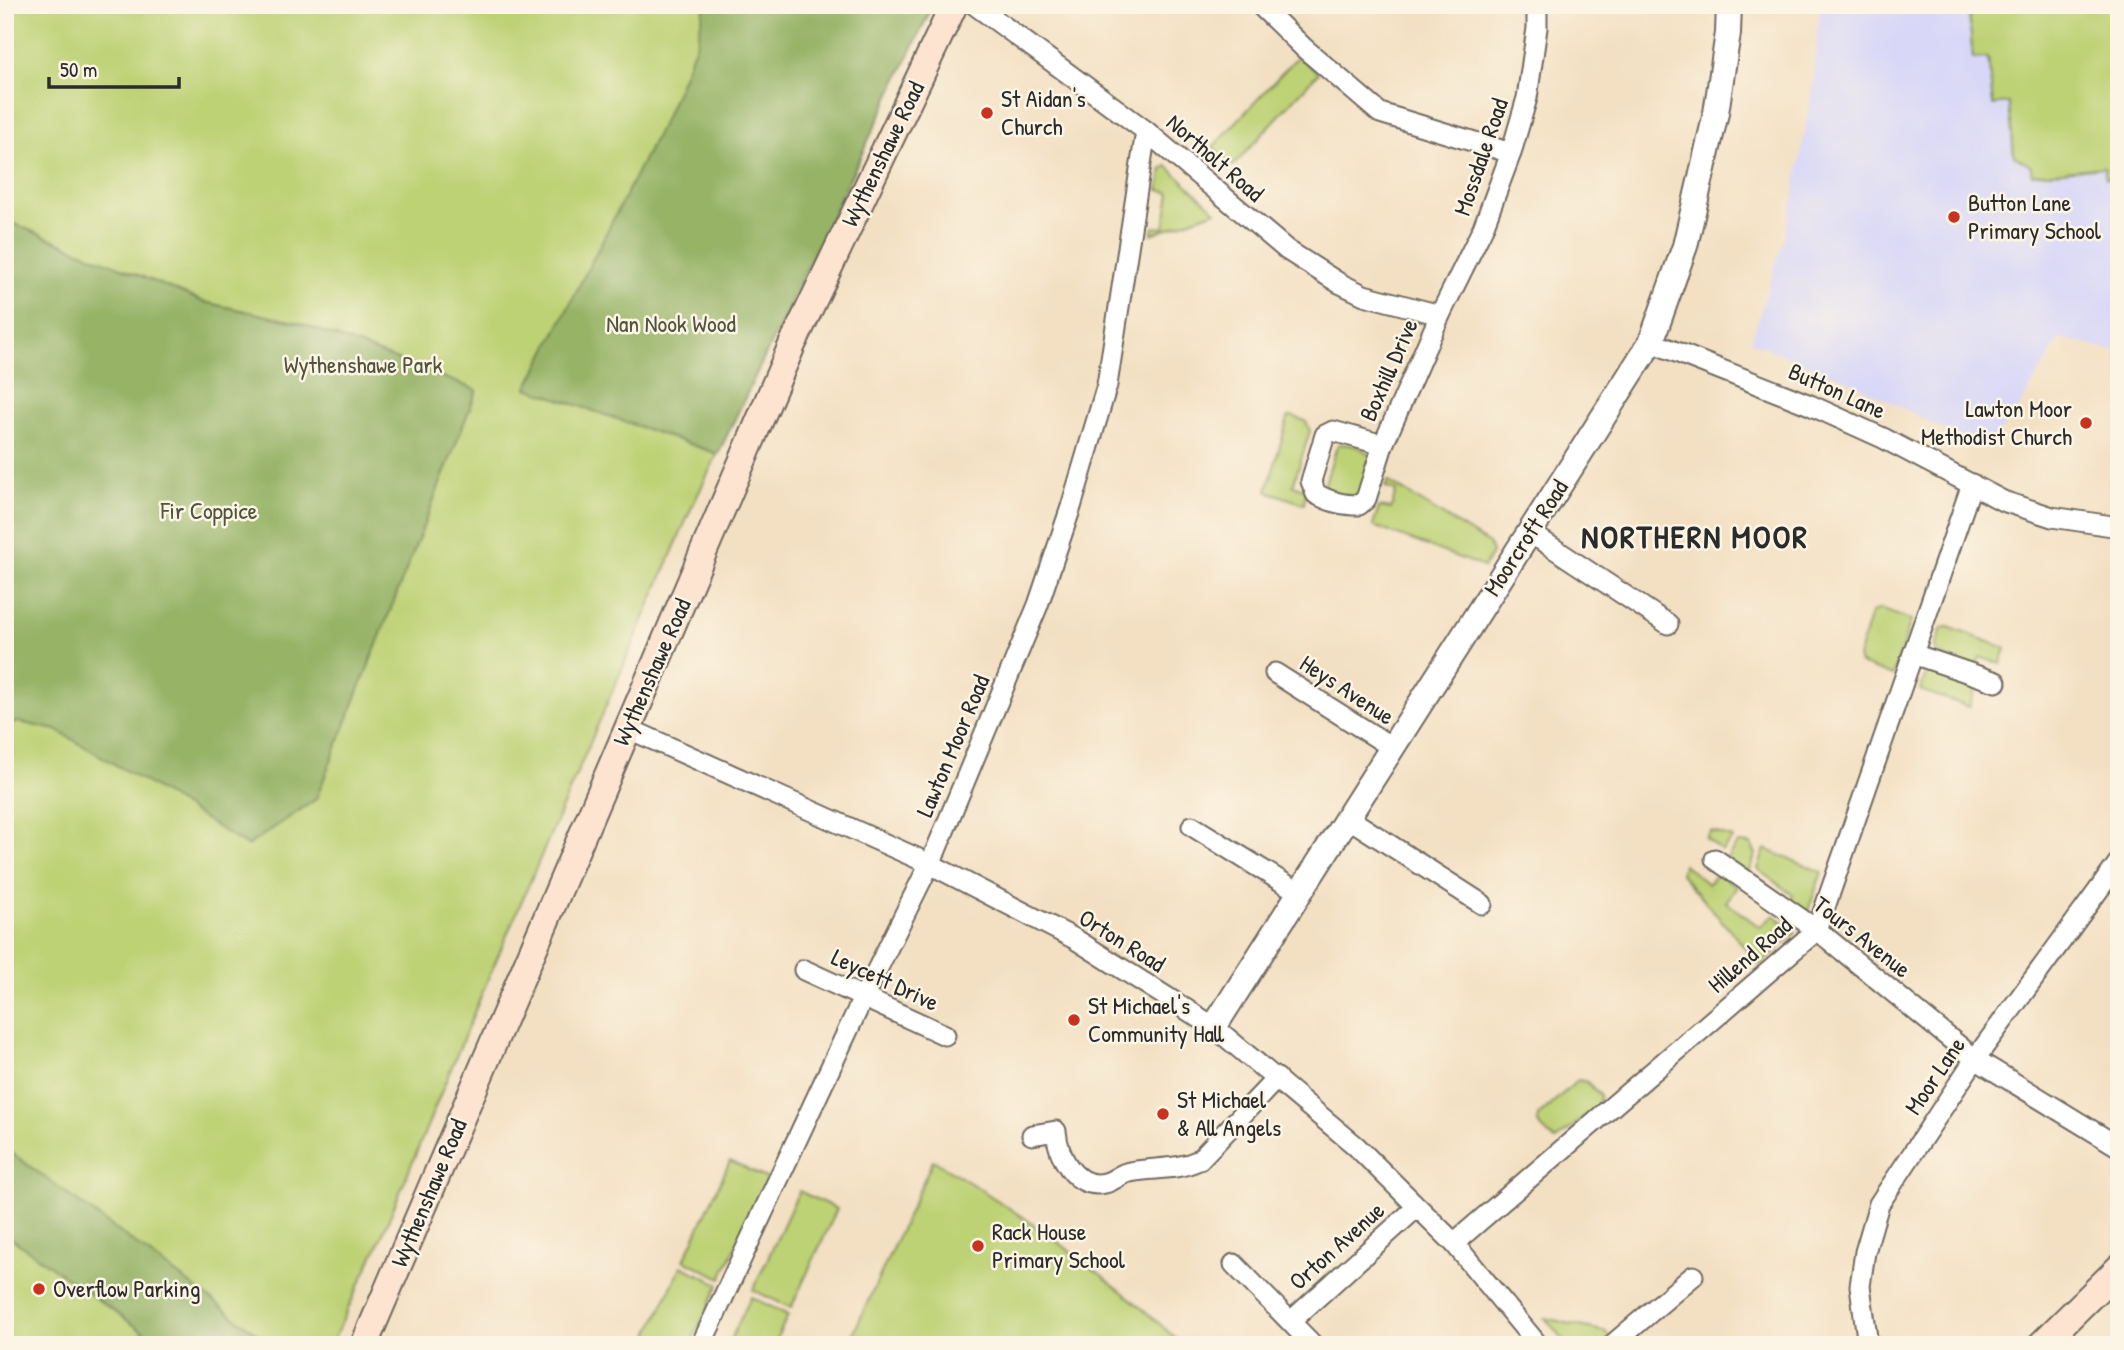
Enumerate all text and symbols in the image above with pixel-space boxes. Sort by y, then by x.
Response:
scale bar [49,46,178,90]
text: 50 m [60,55,97,84]
street label: Wythenshawe Road [833,76,931,232]
place label: St Aidan's Church [1001,82,1086,142]
street label: Mossdale Road [1445,94,1515,220]
marker: St Aidan's Church [979,105,995,121]
street label: Northolt Road [1160,106,1271,208]
place label: Button Lane Primary School [1968,186,2102,246]
marker: Button Lane Primary School [1946,209,1962,225]
park label: Nan Nook Wood [606,307,736,339]
street label: Boxhill Drive [1351,313,1425,426]
park label: Wythenshawe Park [284,348,442,380]
street label: Button Lane [1784,355,1891,426]
place label: Lawton Moor Methodist Church [1921,392,2072,452]
marker: Lawton Moor Methodist Church [2078,415,2094,431]
street label: Moorcroft Road [1476,473,1575,602]
park label: Fir Coppice [160,494,258,526]
district label: NORTHERN MOOR [1581,515,1809,558]
street label: Wythenshawe Road [604,593,698,750]
street label: Heys Avenue [1294,647,1401,732]
street label: Lawton Moor Road [908,670,996,822]
street label: Tours Avenue [1807,888,1918,985]
street label: Orton Road [1073,901,1172,979]
street label: Hillend Road [1701,909,1798,1000]
street label: Leycett Drive [827,940,945,1018]
place label: St Michael's Community Hall [1088,989,1225,1049]
marker: St Michael's Community Hall [1066,1012,1082,1028]
street label: Moor Lane [1897,1030,1972,1121]
place label: St Michael & All Angels [1177,1083,1281,1143]
marker: St Michael & All Angels [1155,1106,1171,1122]
street label: Wythenshawe Road [382,1114,474,1272]
street label: Orton Avenue [1282,1194,1391,1297]
place label: Rack House Primary School [992,1215,1126,1275]
marker: Rack House Primary School [970,1238,986,1254]
place label: Overflow Parking [53,1272,200,1304]
marker: Overflow Parking [31,1281,47,1297]

